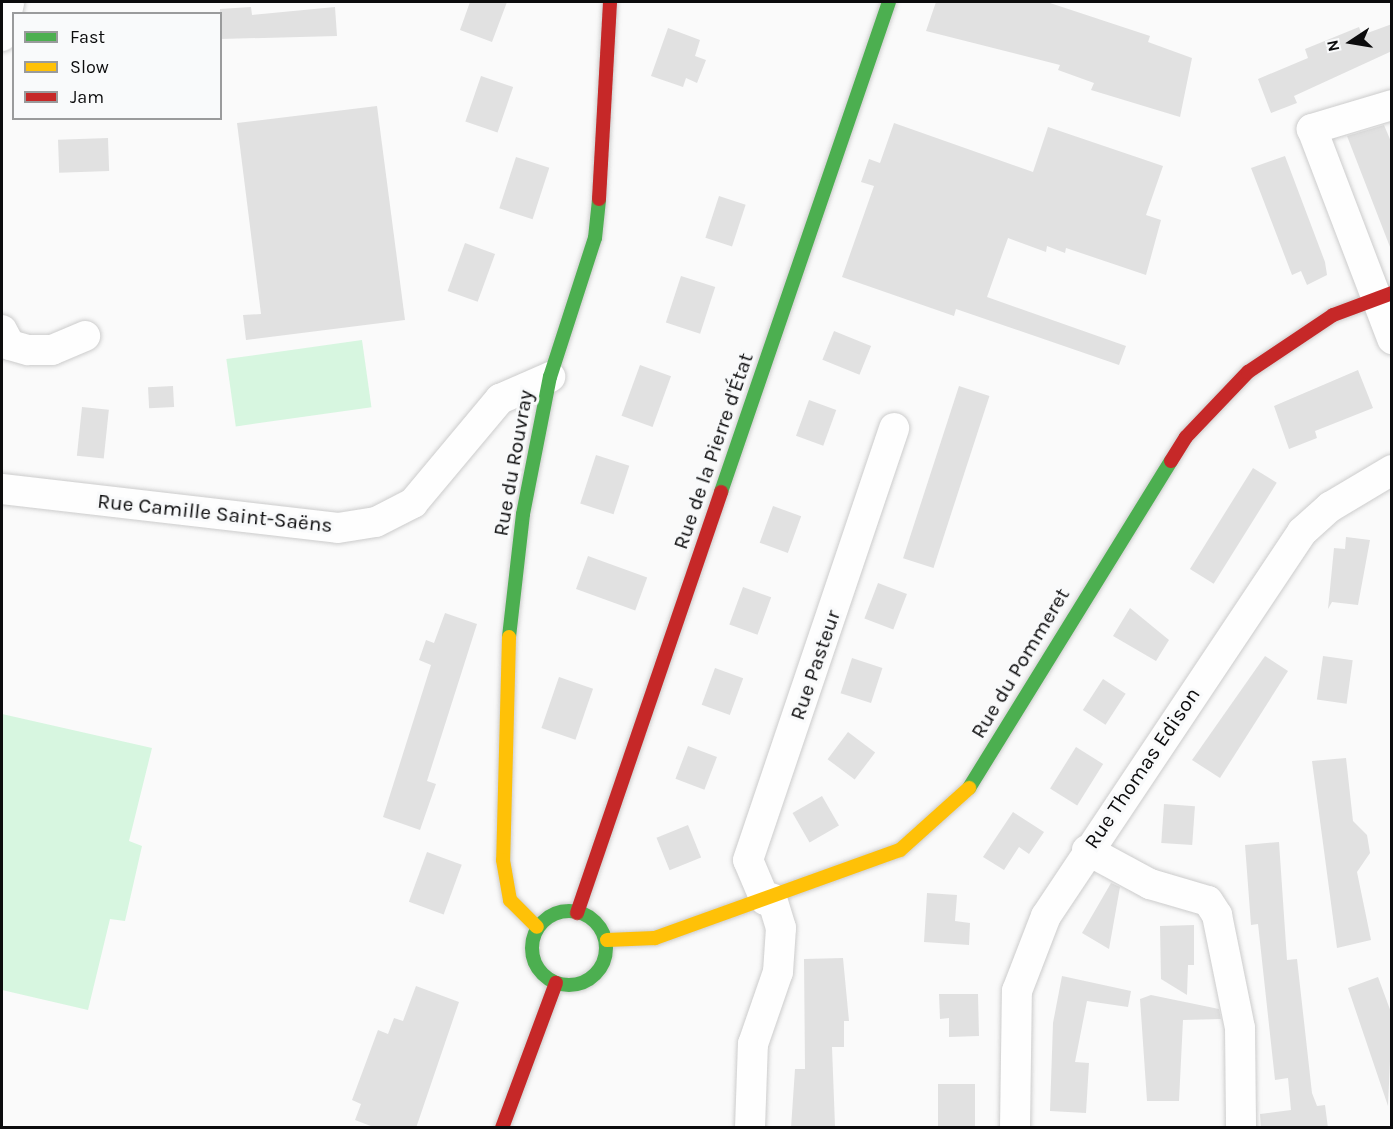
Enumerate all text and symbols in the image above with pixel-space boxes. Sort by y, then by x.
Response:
legend [12,12,222,120]
north arrow [1321,12,1381,72]
text: Fast [70,26,105,48]
text: N [1322,38,1343,53]
text: Slow [70,56,109,78]
text: Jam [70,86,104,108]
street label: Rue de la Pierre d'État [668,349,758,553]
street label: Rue du Rouvray [488,388,538,538]
street label: Rue Camille Saint-Saëns [96,488,334,538]
street label: Rue du Pommeret [965,583,1075,743]
street label: Rue Pasteur [784,607,846,723]
street label: Rue Thomas Edison [1079,683,1205,853]

